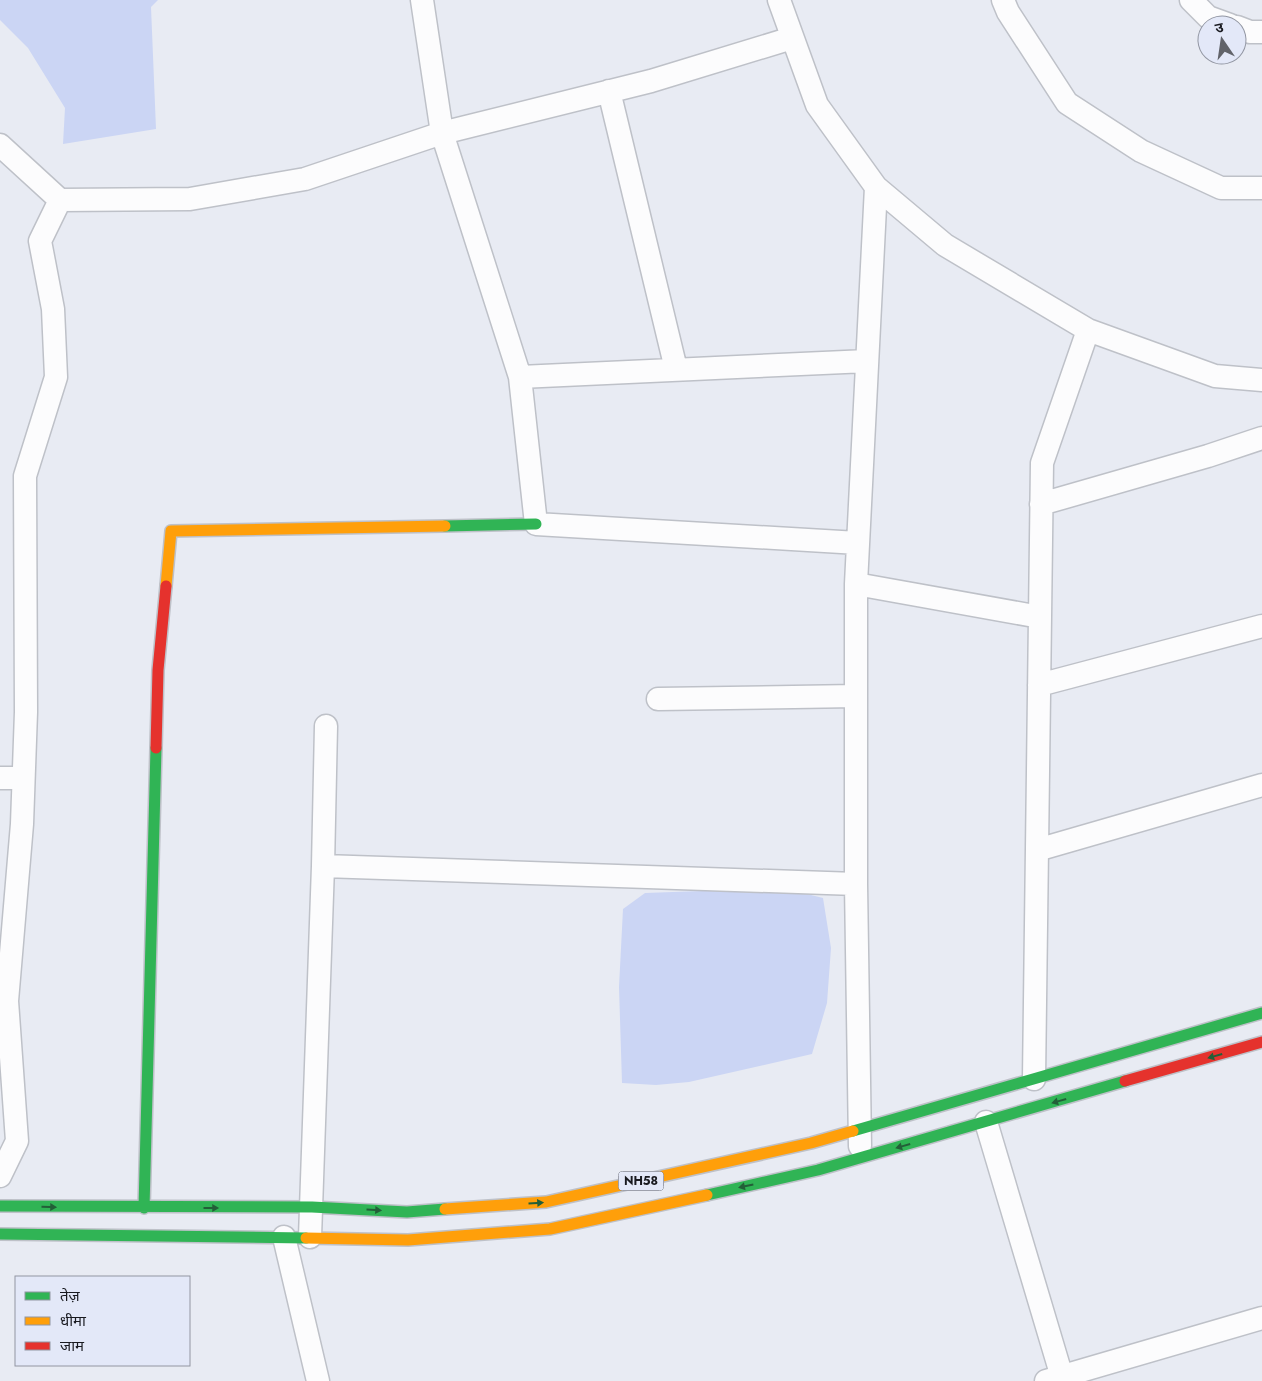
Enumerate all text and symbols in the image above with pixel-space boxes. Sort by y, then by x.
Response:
north arrow [1197,15,1247,65]
text: उ [1213,16,1226,38]
one-way arrow [1208,1052,1223,1060]
one-way arrow [1051,1097,1066,1105]
one-way arrow [895,1142,910,1150]
road number: NH58 [618,1172,664,1190]
one-way arrow [738,1182,753,1190]
one-way arrow [528,1198,544,1206]
one-way arrow [41,1203,57,1211]
one-way arrow [203,1204,219,1212]
one-way arrow [366,1207,382,1215]
legend [15,1276,190,1366]
text: तेज़ [60,1285,81,1307]
text: धीमा [60,1310,87,1332]
text: जाम [60,1335,85,1357]

